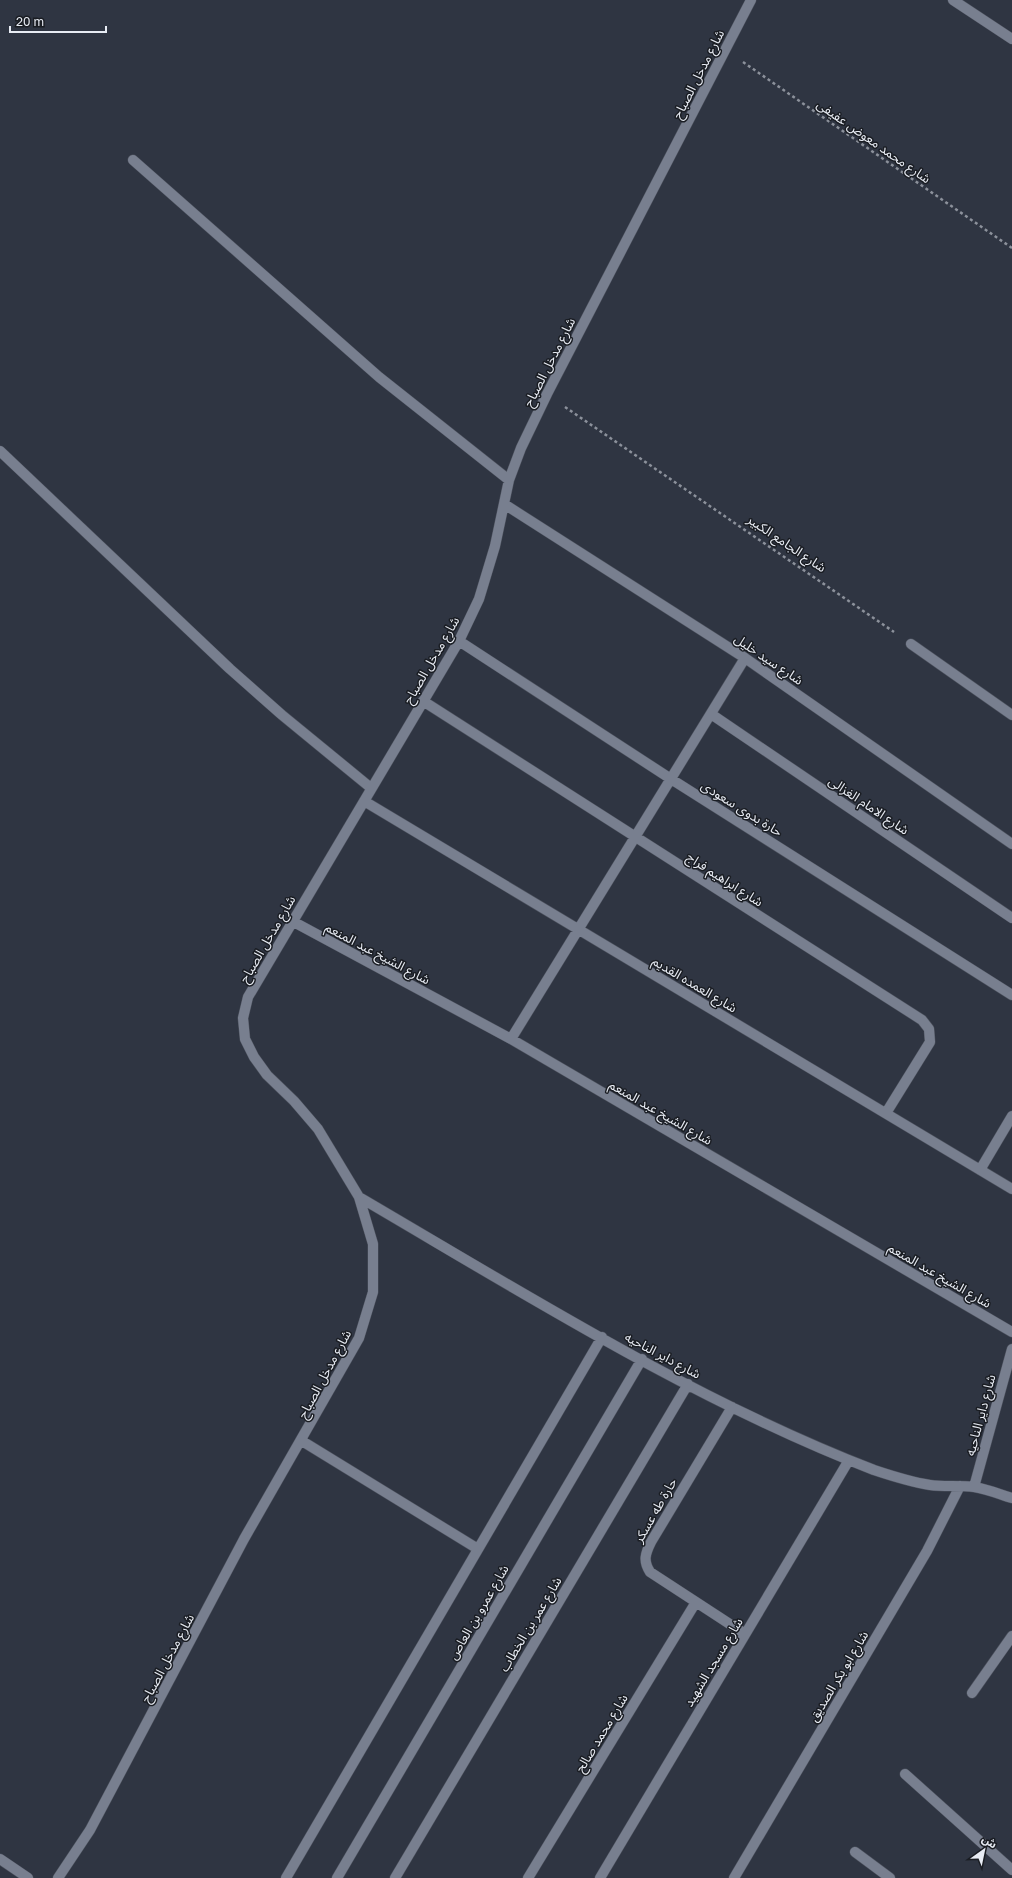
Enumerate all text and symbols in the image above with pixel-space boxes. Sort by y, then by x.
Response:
scale bar [10,8,106,34]
text: 20 m [16,14,44,29]
street label: شارع مدخل الصباح [669,27,730,123]
street label: شارع محمد معوض عفيفى [812,96,934,189]
street label: شارع مدخل الصباح [520,315,581,411]
street label: شارع الجامع الكبير [742,510,829,578]
street label: شارع مدخل الصباح [400,614,465,708]
street label: شارع سيد خليل [730,630,807,690]
street label: شارع الامام الغزالى [824,772,912,840]
street label: حارة بدوى سعودى [698,777,786,840]
street label: شارع ابراهيم فراج [682,848,766,912]
street label: شارع مدخل الصباح [236,893,301,987]
street label: شارع الشيخ عبد المنعم [321,919,433,990]
street label: شارع العمده القديم [648,952,740,1018]
street label: شارع الشيخ عبد المنعم [605,1076,715,1151]
street label: شارع الشيخ عبد المنعم [884,1239,994,1314]
street label: شارع مدخل الصباح [294,1327,357,1422]
street label: شارع داير الناحيه [621,1328,704,1384]
street label: شارع داير الناحيه [961,1372,1001,1458]
street label: حارة طه عسكر [630,1475,680,1546]
street label: شارع عمرو بن العاص [444,1562,514,1664]
street label: شارع عمر بن الخطاب [495,1574,567,1676]
street label: شارع مدخل الصباح [137,1611,200,1706]
street label: شارع مسجد الشهيد [680,1615,748,1711]
street label: شارع ابو بكر الصديق [805,1628,874,1726]
street label: شارع محمد صالح [571,1691,633,1777]
north arrow [964,1830,1004,1870]
text: ش [979,1832,1000,1852]

